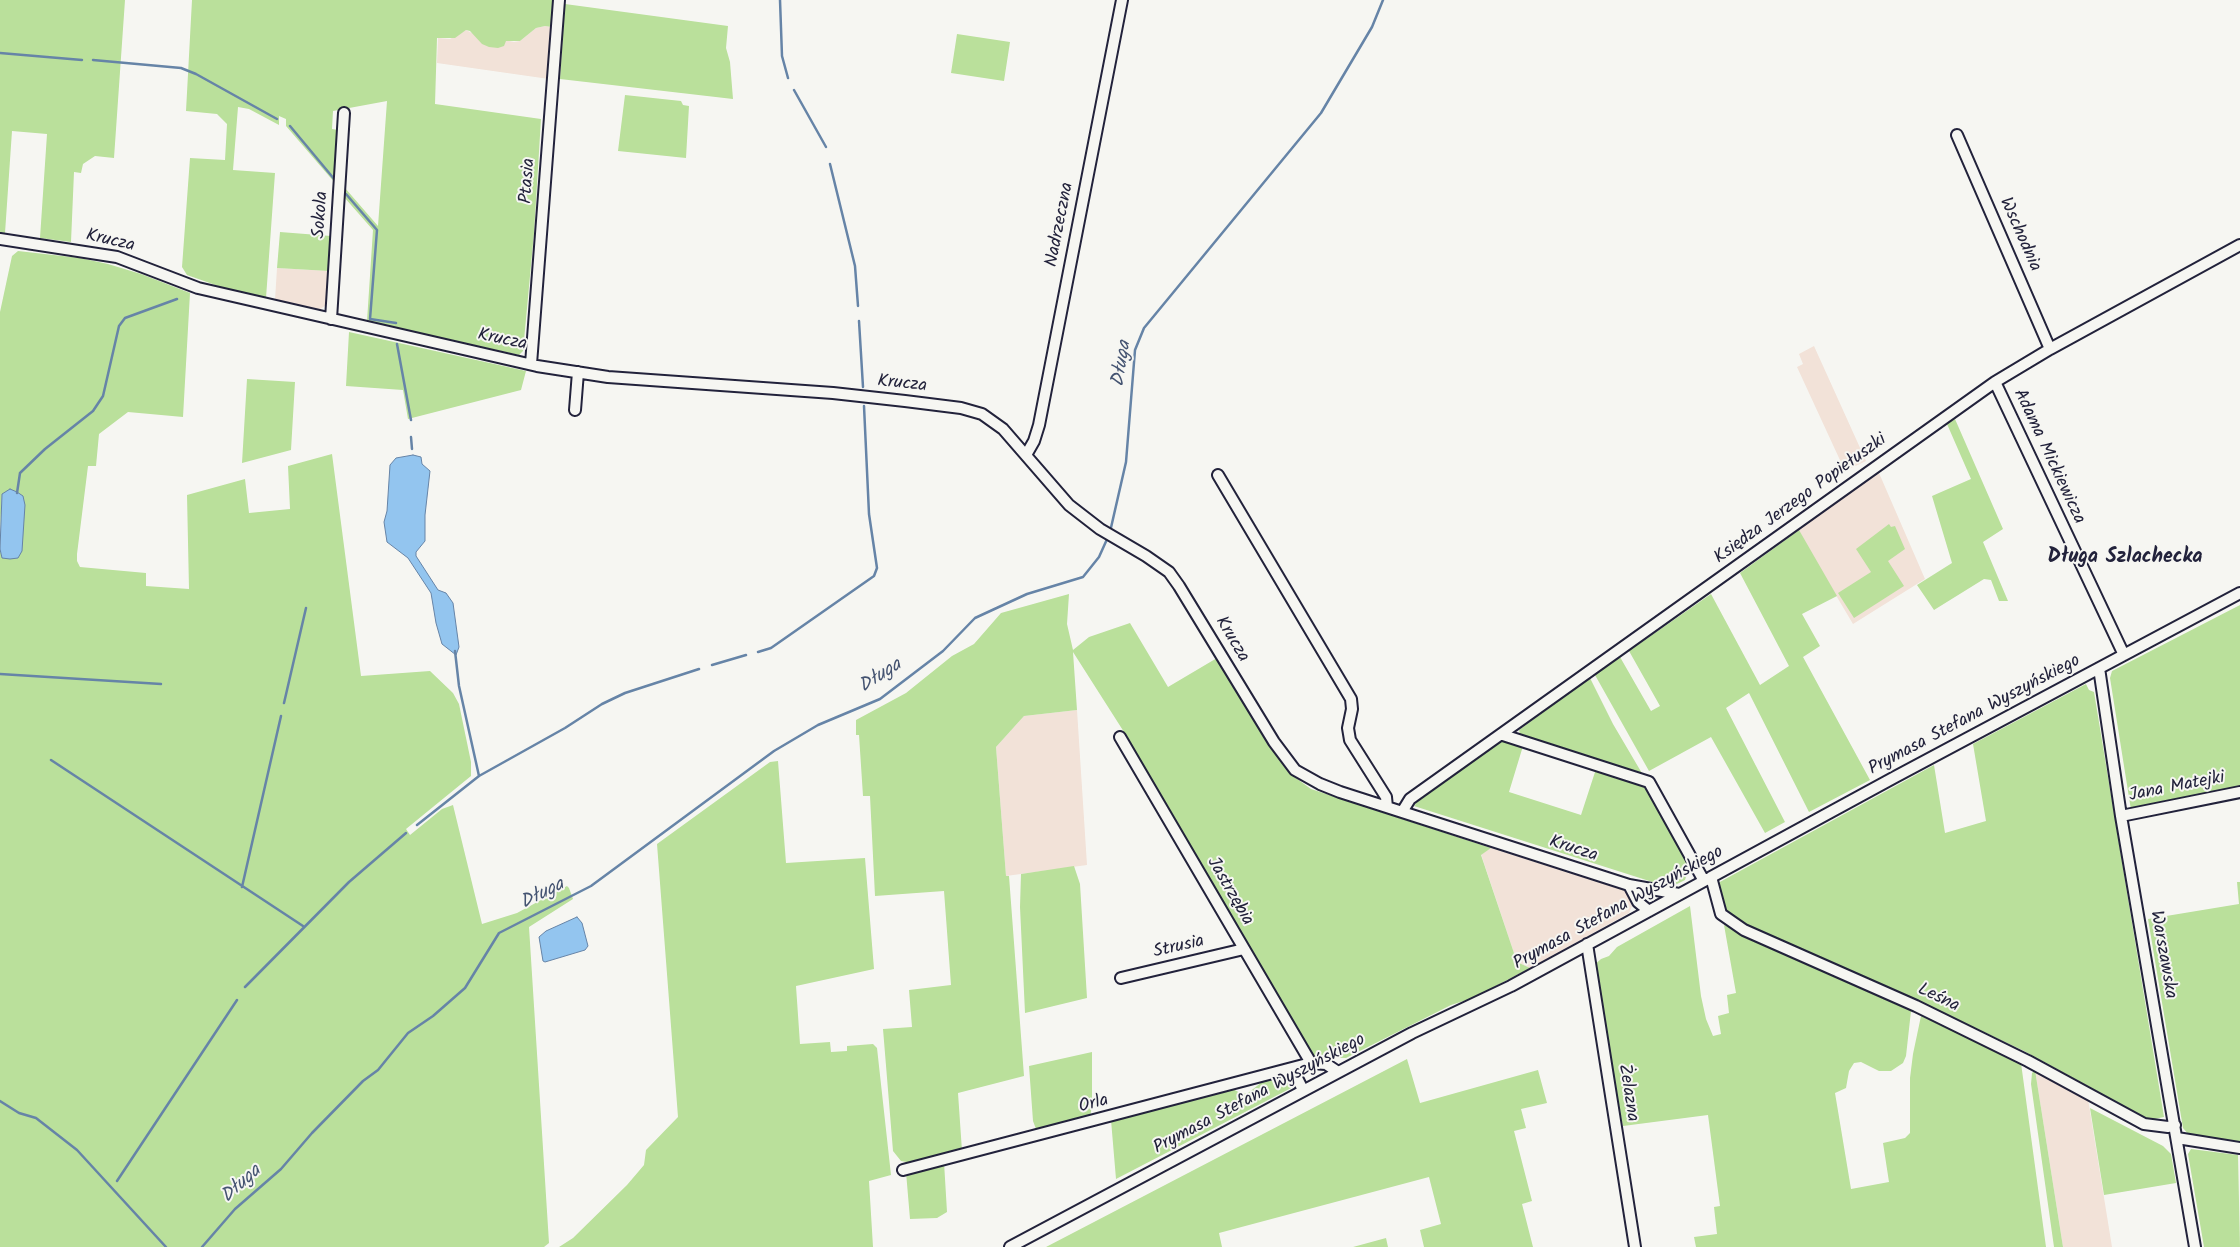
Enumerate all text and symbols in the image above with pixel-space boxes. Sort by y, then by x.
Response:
street label: Ptasia [517,158,541,204]
street label: Nadrzeczna [1042,181,1080,269]
street label: Sokola [310,191,334,239]
street label: Wschodnia [1993,195,2045,275]
street label: Krucza [83,226,137,258]
street label: Krucza [475,325,529,357]
water label: Długa [1108,339,1138,389]
street label: Krucza [876,372,928,398]
street label: Adama Mickiewicza [2007,386,2089,528]
street label: Księdza Jerzego Popiełuszki [1711,430,1891,570]
district label: Długa Szlachecka [2047,547,2203,571]
street label: Krucza [1209,613,1253,667]
street label: Prymasa Stefana Wyszyńskiego [1865,651,2085,781]
water label: Długa [855,655,907,699]
street label: Jana Matejki [2127,768,2227,808]
street label: Krucza [1546,832,1600,868]
street label: Prymasa Stefana Wyszyńskiego [1510,842,1728,976]
street label: Jastrzębia [1201,854,1257,930]
water label: Długa [517,874,569,916]
street label: Warszawska [2144,909,2180,1001]
street label: Strusia [1151,932,1207,964]
street label: Leśna [1914,980,1962,1018]
street label: Prymasa Stefana Wyszyńskiego [1150,1030,1370,1160]
street label: Żelazna [1612,1063,1642,1123]
street label: Orla [1077,1091,1111,1119]
water label: Długa [217,1161,267,1209]

